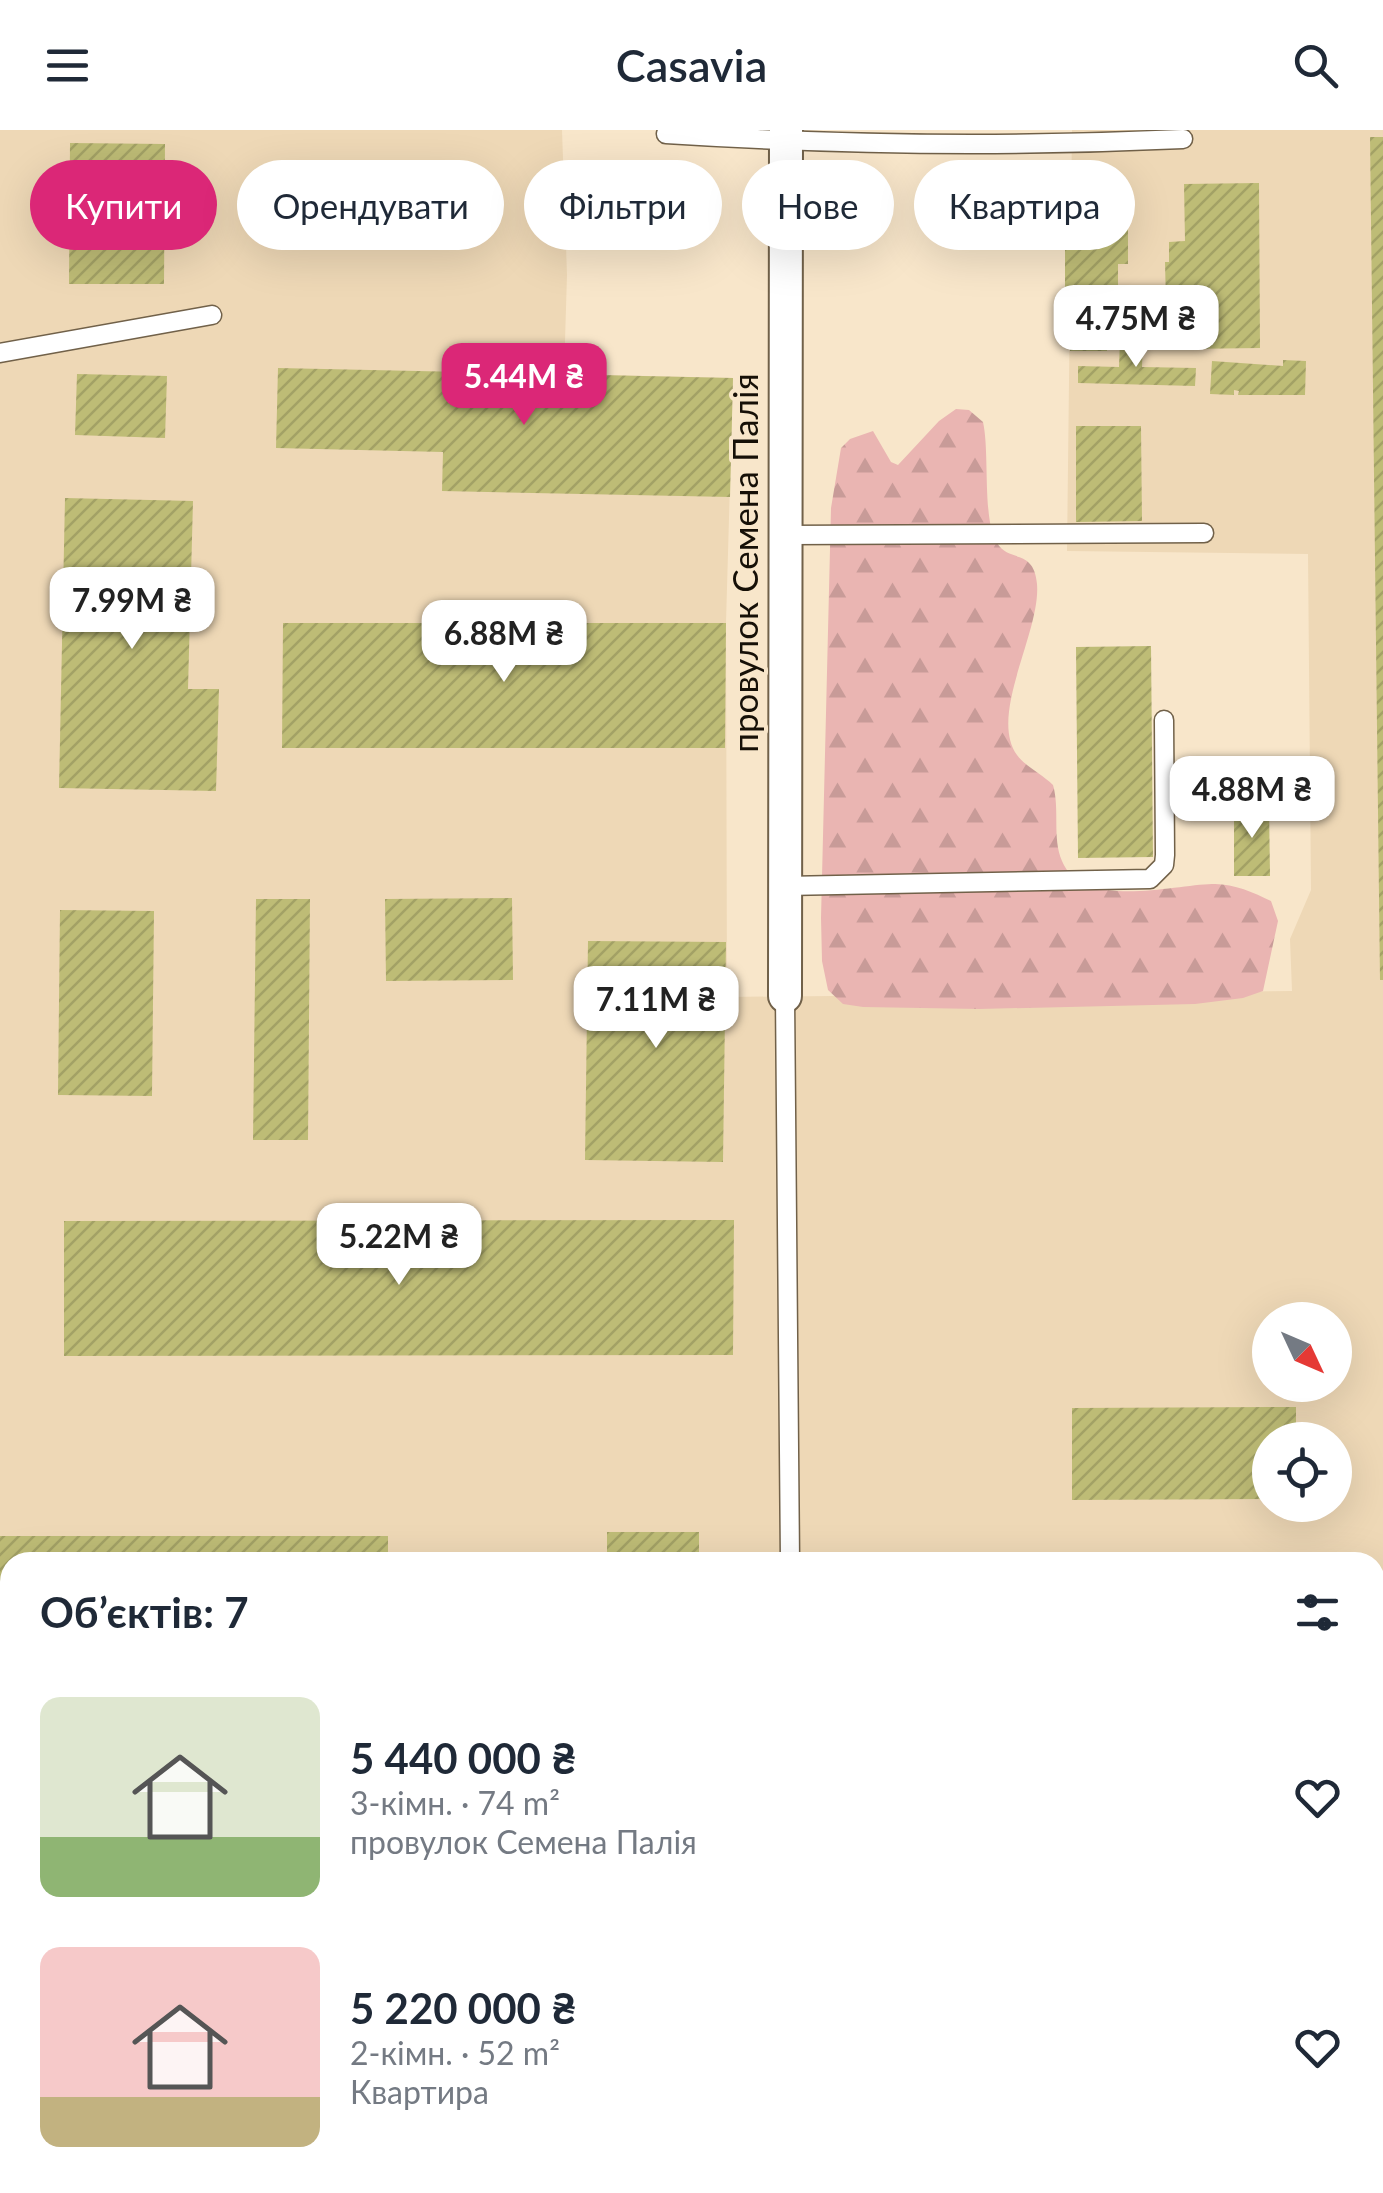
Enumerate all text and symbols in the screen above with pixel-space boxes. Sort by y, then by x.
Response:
icon: menu [40,38,95,93]
text: Casavia [616,38,767,92]
icon: search [1288,38,1343,93]
chip: Купити [30,160,217,250]
chip: Орендувати [237,160,504,250]
chip: Фільтри [524,160,722,250]
chip: Нове [742,160,894,250]
chip: Квартира [914,160,1135,250]
pin: 4.75M ₴ [1044,285,1228,370]
text: 4.75M ₴ [1076,298,1196,337]
pin: 5.44M ₴ [432,343,616,428]
text: 5.44M ₴ [464,356,584,395]
street label: провулок Семена Палія [723,373,765,753]
pin: 7.99M ₴ [40,567,224,652]
text: 7.99M ₴ [72,580,192,619]
pin: 6.88M ₴ [412,600,596,685]
text: 6.88M ₴ [444,613,564,652]
pin: 4.88M ₴ [1160,756,1344,841]
text: 4.88M ₴ [1192,769,1312,808]
pin: 7.11M ₴ [564,966,748,1051]
text: 7.11M ₴ [596,979,716,1018]
pin: 5.22M ₴ [307,1203,491,1288]
text: 5.22M ₴ [339,1216,459,1255]
north arrow [1252,1302,1352,1402]
map controls [1252,1302,1352,1522]
button: locate [1252,1422,1352,1522]
icon: filters [1290,1585,1345,1640]
text: Об’єктів: 7 [40,1587,249,1637]
text: 5 440 000 ₴ [350,1733,577,1783]
icon: home [120,1737,240,1857]
icon: heart [1290,1770,1345,1825]
text: 3-кімн. · 74 m² [350,1783,560,1822]
text: провулок Семена Палія [350,1822,697,1861]
text: 5 220 000 ₴ [350,1983,577,2033]
icon: home [120,1987,240,2107]
icon: heart [1290,2020,1345,2075]
text: 2-кімн. · 52 m² [350,2033,560,2072]
text: Квартира [350,2072,489,2111]

